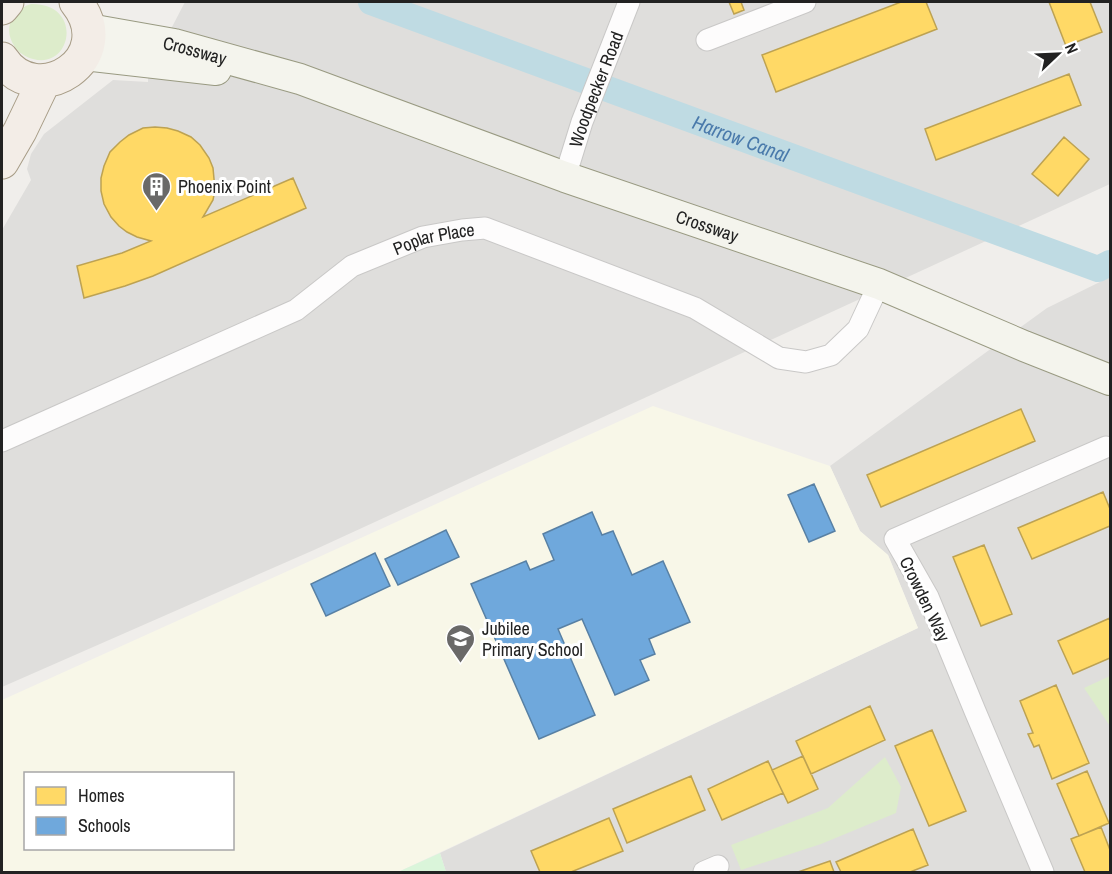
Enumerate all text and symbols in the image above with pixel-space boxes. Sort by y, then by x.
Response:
north arrow [1028,24,1088,84]
street label: Woodpecker Road [562,28,629,150]
street label: Crossway [161,30,230,71]
text: N [1060,39,1084,57]
water label: Harrow Canal [689,108,793,168]
building icon: Phoenix Point [141,170,173,212]
place label: Phoenix Point [178,174,271,199]
street label: Crossway [673,203,743,248]
street label: Poplar Place [389,216,476,261]
street label: Crowden Way [894,552,957,646]
place label: Jubilee Primary School [482,616,583,662]
school or university icon: Jubilee Primary School [445,622,477,664]
legend [24,772,234,850]
text: Homes [78,783,125,808]
text: Schools [78,813,131,838]

